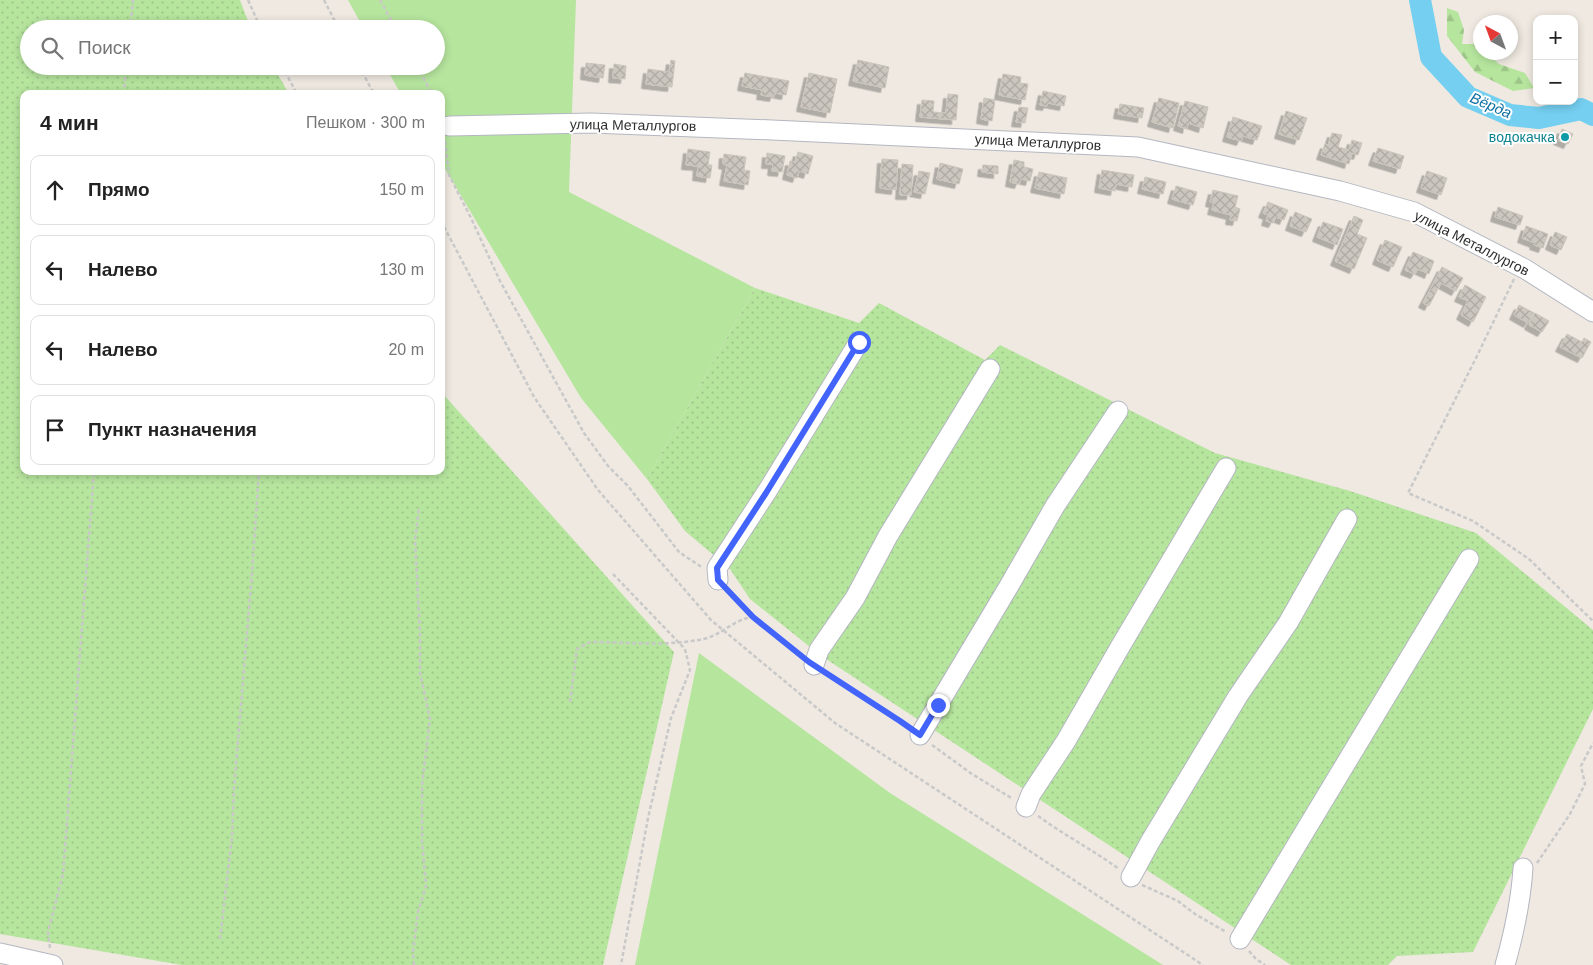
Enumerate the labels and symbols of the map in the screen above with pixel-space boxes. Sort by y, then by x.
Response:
north arrow [1473,15,1518,60]
water label: Вёрда [1468,89,1514,121]
street label: улица Металлургов [570,116,696,134]
place label: водокачка [1489,129,1555,145]
street label: улица Металлургов [974,131,1102,153]
marker: водокачка [1559,131,1571,143]
street label: улица Металлургов [1412,207,1532,279]
route start [848,331,871,354]
route end [927,694,950,717]

